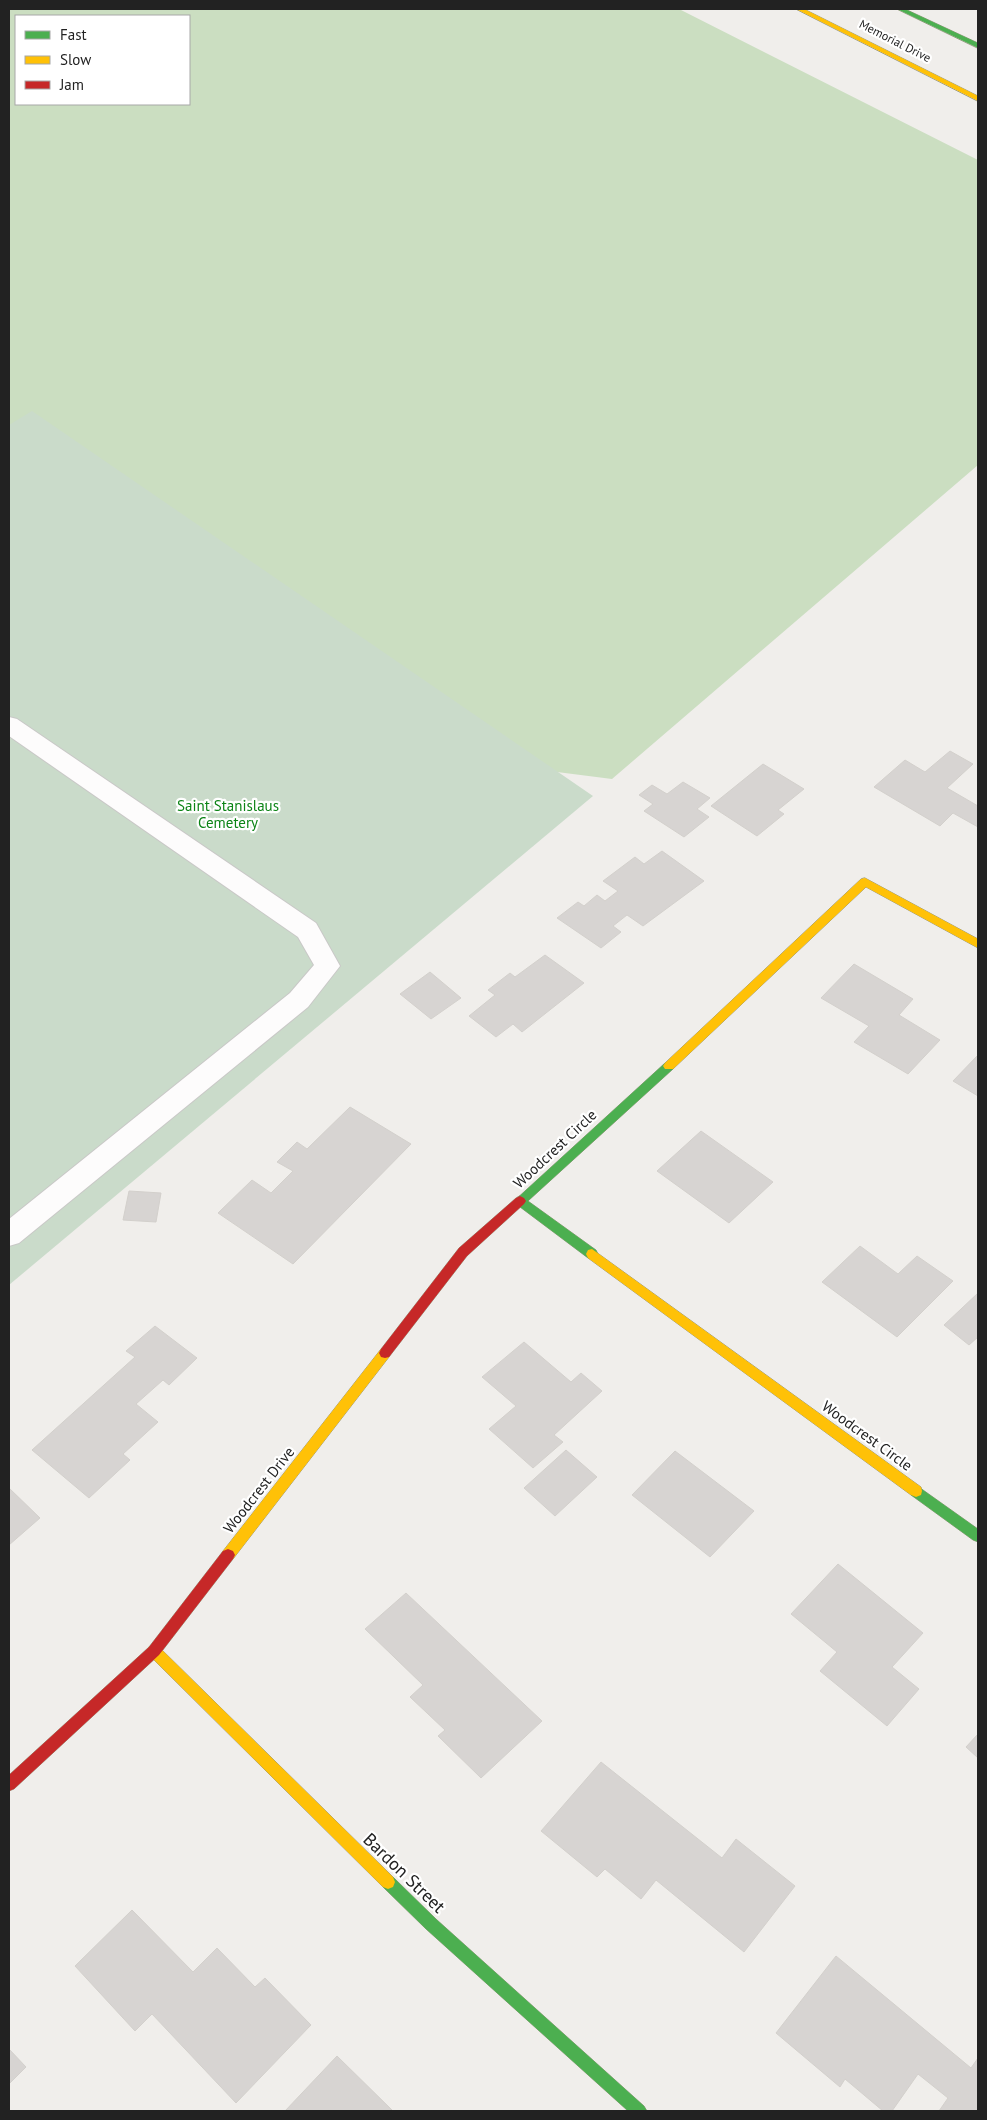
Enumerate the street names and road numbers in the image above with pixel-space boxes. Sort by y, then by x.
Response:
street label: Memorial Drive [857,16,934,65]
street label: Woodcrest Circle [509,1105,600,1192]
street label: Woodcrest Circle [818,1396,916,1475]
street label: Woodcrest Drive [219,1443,298,1537]
street label: Bardon Street [358,1828,450,1918]

